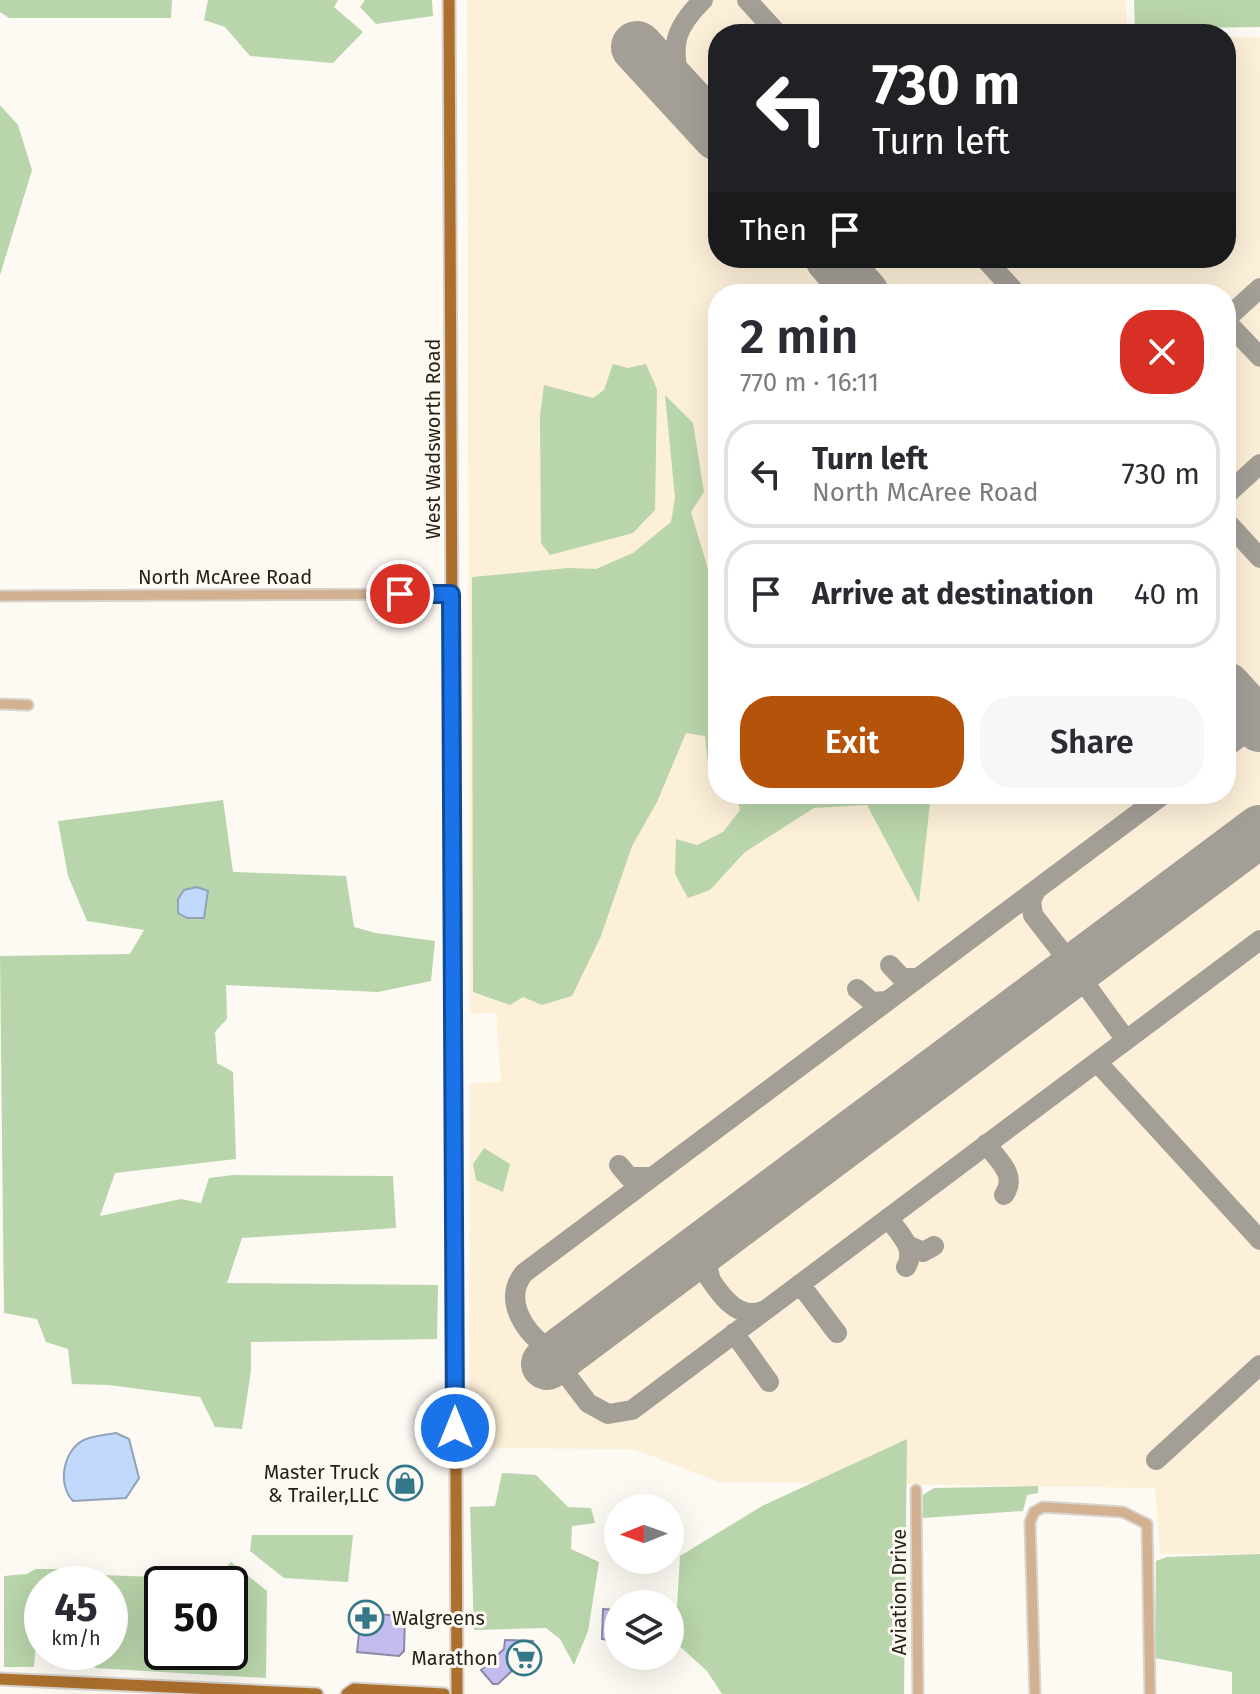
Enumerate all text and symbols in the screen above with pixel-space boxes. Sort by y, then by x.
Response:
text: 730 m [872,52,1020,119]
icon: left [740,56,844,160]
text: Turn left [872,120,1010,164]
icon: arrive [823,208,867,252]
text: Then [740,212,807,248]
text: 2 min [740,308,858,366]
button: close [1120,310,1204,394]
street label: West Wadsworth Road [421,338,445,540]
text: 770 m · 16:11 [740,367,879,398]
text: Turn left [812,441,928,477]
icon: left [744,452,788,496]
text: 730 m [1122,456,1200,492]
text: North McAree Road [812,477,1039,508]
pin [366,560,434,628]
street label: North McAree Road [138,565,312,589]
icon: arrive [378,572,422,616]
icon: arrive [744,572,788,616]
text: Arrive at destination [812,576,1094,612]
text: 40 m [1134,576,1200,612]
button: Exit [740,696,964,788]
button: Share [980,696,1204,788]
position arrow [413,1386,497,1470]
place label: Master Truck & Trailer,LLC [264,1460,380,1507]
shop icon: Master Truck & Trailer,LLC [386,1464,424,1502]
north arrow [604,1494,684,1574]
map controls [604,1494,684,1670]
street label: Aviation Drive [887,1529,911,1655]
speed limit sign: 50 [144,1566,248,1670]
text: 45 [54,1584,98,1632]
button: layers [604,1590,684,1670]
pharmacy icon: Walgreens [347,1599,385,1637]
place label: Walgreens [392,1606,485,1630]
text: km/h [51,1626,101,1650]
supermarket icon: Marathon [505,1639,543,1677]
place label: Marathon [411,1646,498,1670]

